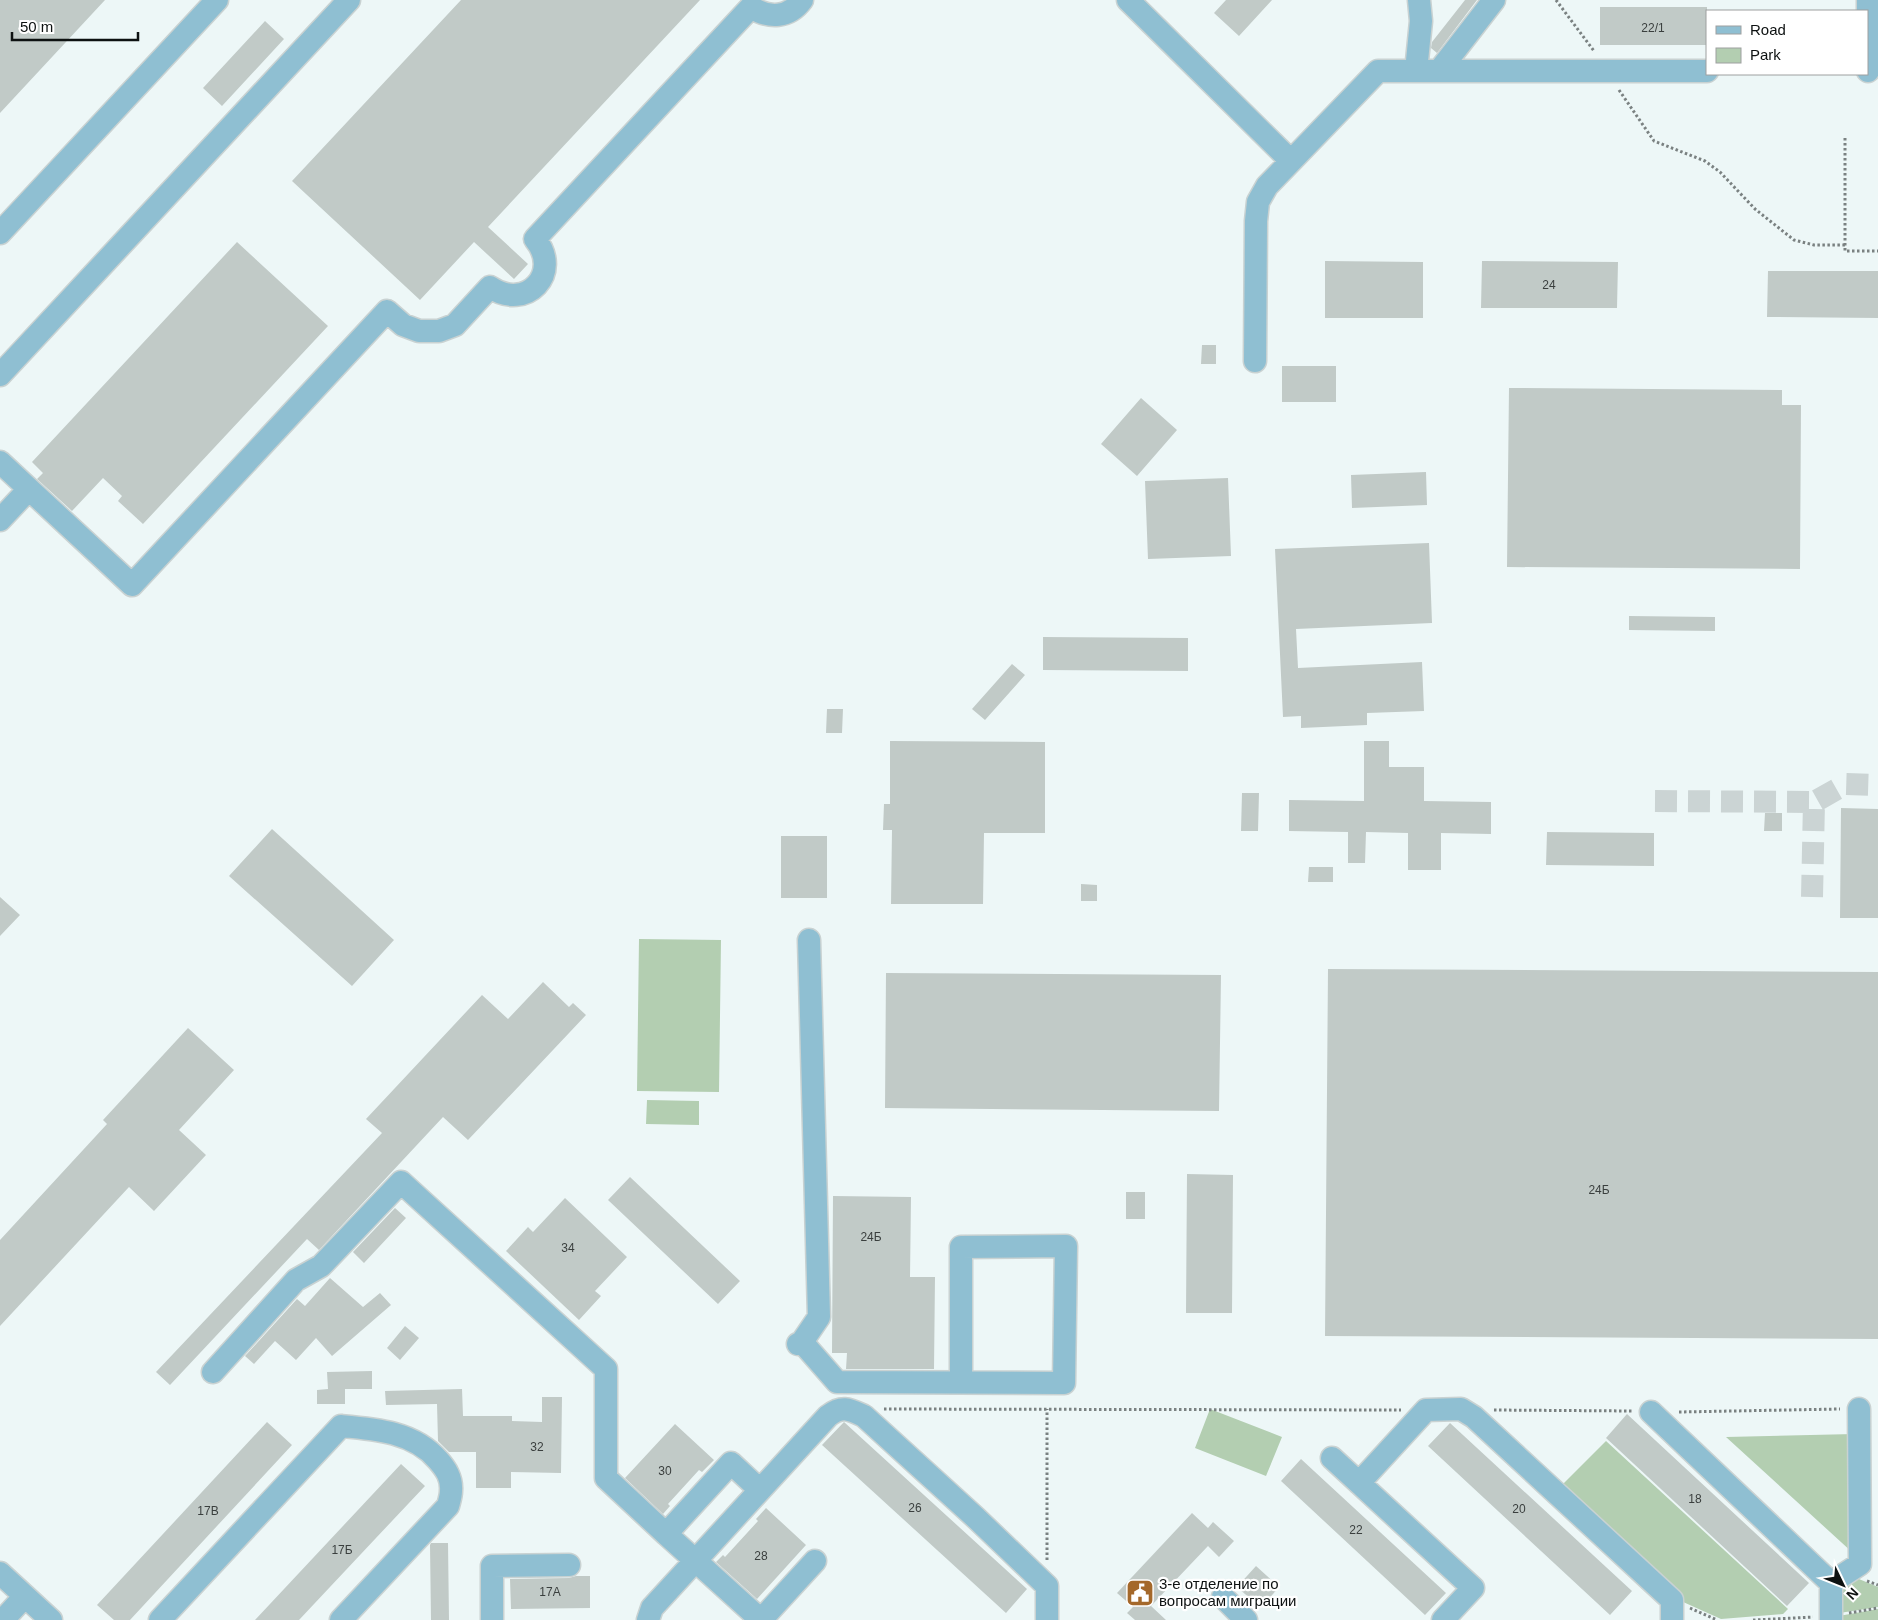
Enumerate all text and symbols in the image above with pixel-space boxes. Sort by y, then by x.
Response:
scale bar [12,10,139,42]
legend [1706,10,1868,75]
text: 50 m [20,18,53,35]
house number: 22/1 [1641,21,1665,35]
text: Road [1750,21,1786,38]
text: Park [1750,46,1781,63]
house number: 24 [1542,278,1556,292]
house number: 24Б [1588,1183,1610,1197]
house number: 24Б [860,1230,882,1244]
house number: 34 [561,1241,575,1255]
house number: 32 [530,1440,544,1454]
house number: 30 [658,1464,672,1478]
house number: 18 [1688,1492,1702,1506]
house number: 26 [908,1501,922,1515]
house number: 20 [1512,1502,1526,1516]
house number: 17В [197,1504,219,1518]
house number: 22 [1349,1523,1363,1537]
house number: 17Б [331,1543,353,1557]
house number: 28 [754,1549,768,1563]
north arrow [1818,1560,1868,1610]
place label: 3-е отделение по вопросам миграции [1159,1575,1296,1609]
public building icon: 3-е отделение по вопросам миграции [1125,1578,1155,1608]
house number: 17А [539,1585,561,1599]
text: N [1843,1585,1862,1603]

